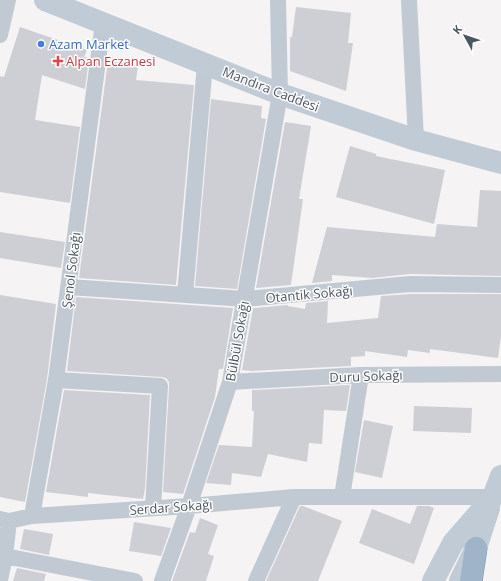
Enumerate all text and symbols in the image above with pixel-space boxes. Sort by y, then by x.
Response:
north arrow [445,16,485,56]
text: K [449,21,465,37]
place label: Azam Market [49,35,129,53]
marker: Azam Market [36,39,46,49]
place label: Alpan Eczanesi [66,52,156,70]
marker: Alpan Eczanesi [53,56,63,66]
street label: Mandıra Caddesi [220,62,322,116]
street label: Şenol Sokağı [57,231,85,309]
street label: Otantik Sokağı [265,281,353,307]
street label: Bülbül Sokağı [221,299,253,383]
street label: Duru Sokağı [329,366,403,386]
street label: Serdar Sokağı [129,495,213,519]

